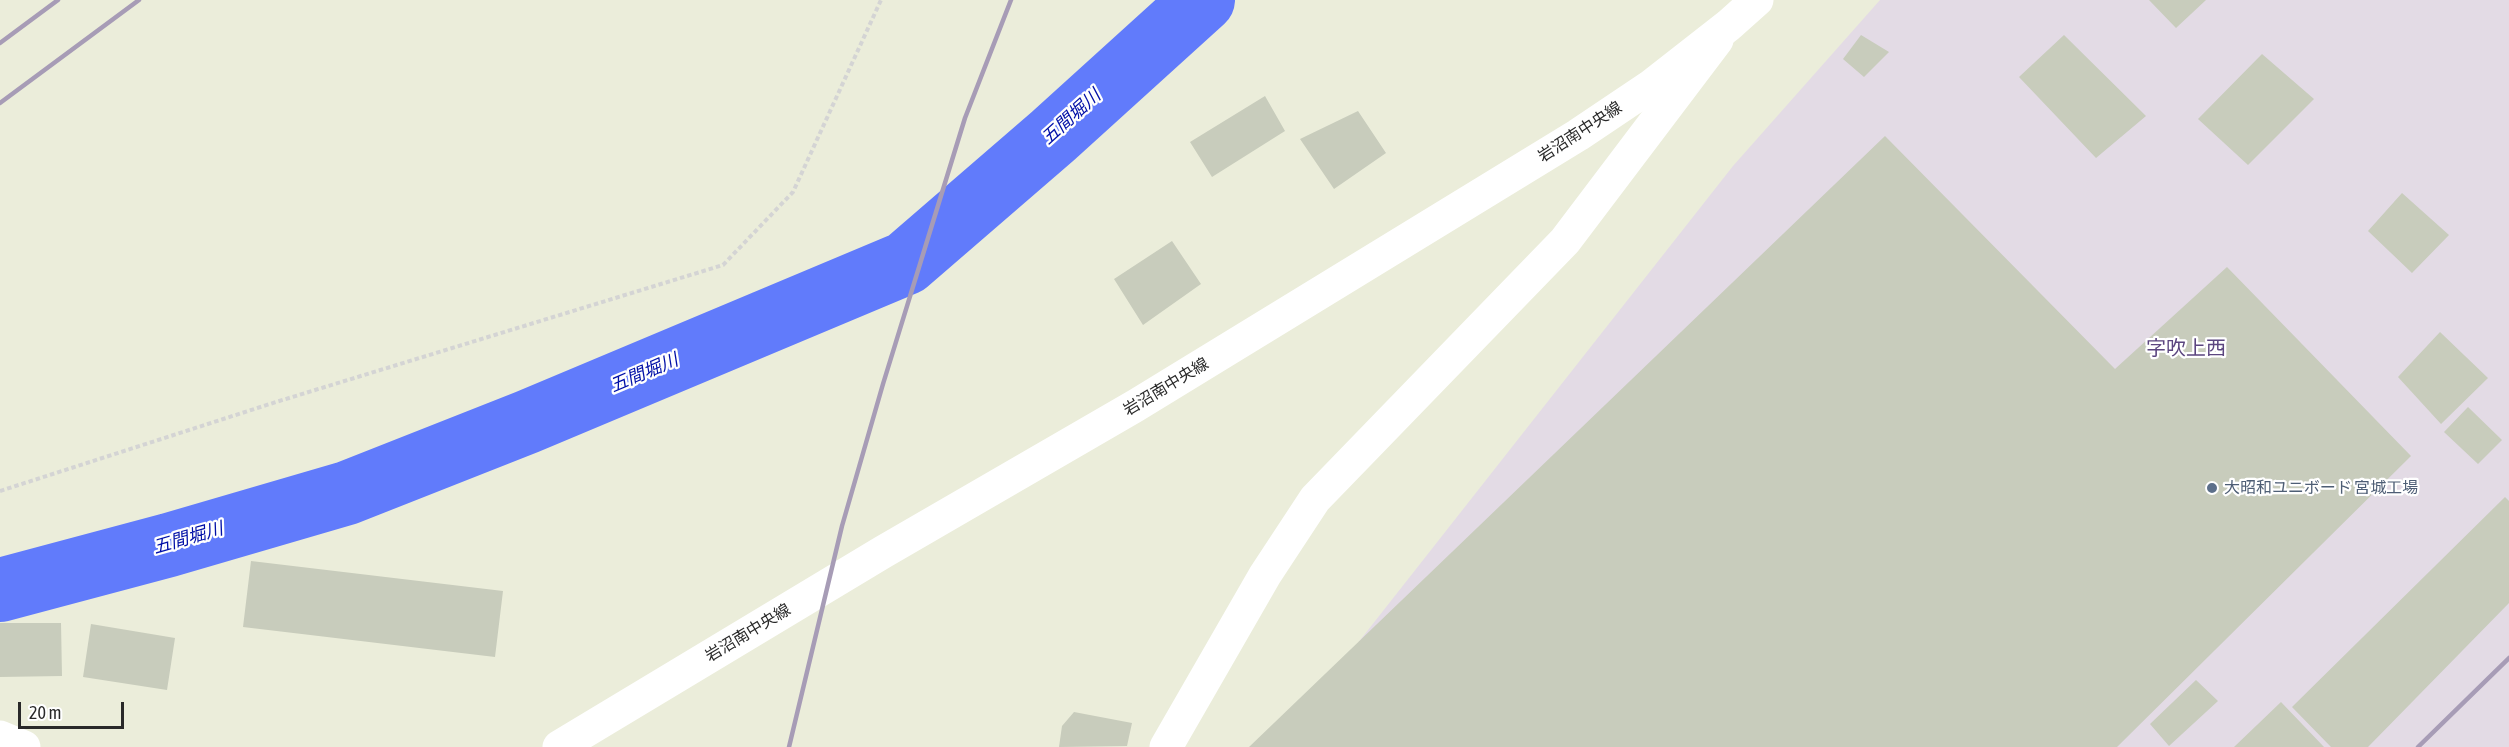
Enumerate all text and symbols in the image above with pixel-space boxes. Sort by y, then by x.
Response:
water label: 五間堀川 [1037,85,1105,149]
street label: 岩沼南中央線 [1535,98,1625,166]
district label: 字吹上西 [2146,337,2226,361]
water label: 五間堀川 [607,349,681,397]
street label: 岩沼南中央線 [1120,354,1212,420]
place label: 大昭和ユニボード 宮城工場 [2224,478,2418,498]
marker: 大昭和ユニボード 宮城工場 [2205,481,2219,495]
water label: 五間堀川 [150,518,226,558]
street label: 岩沼南中央線 [702,600,794,666]
scale bar [21,690,128,728]
text: 20 m [29,702,61,723]

